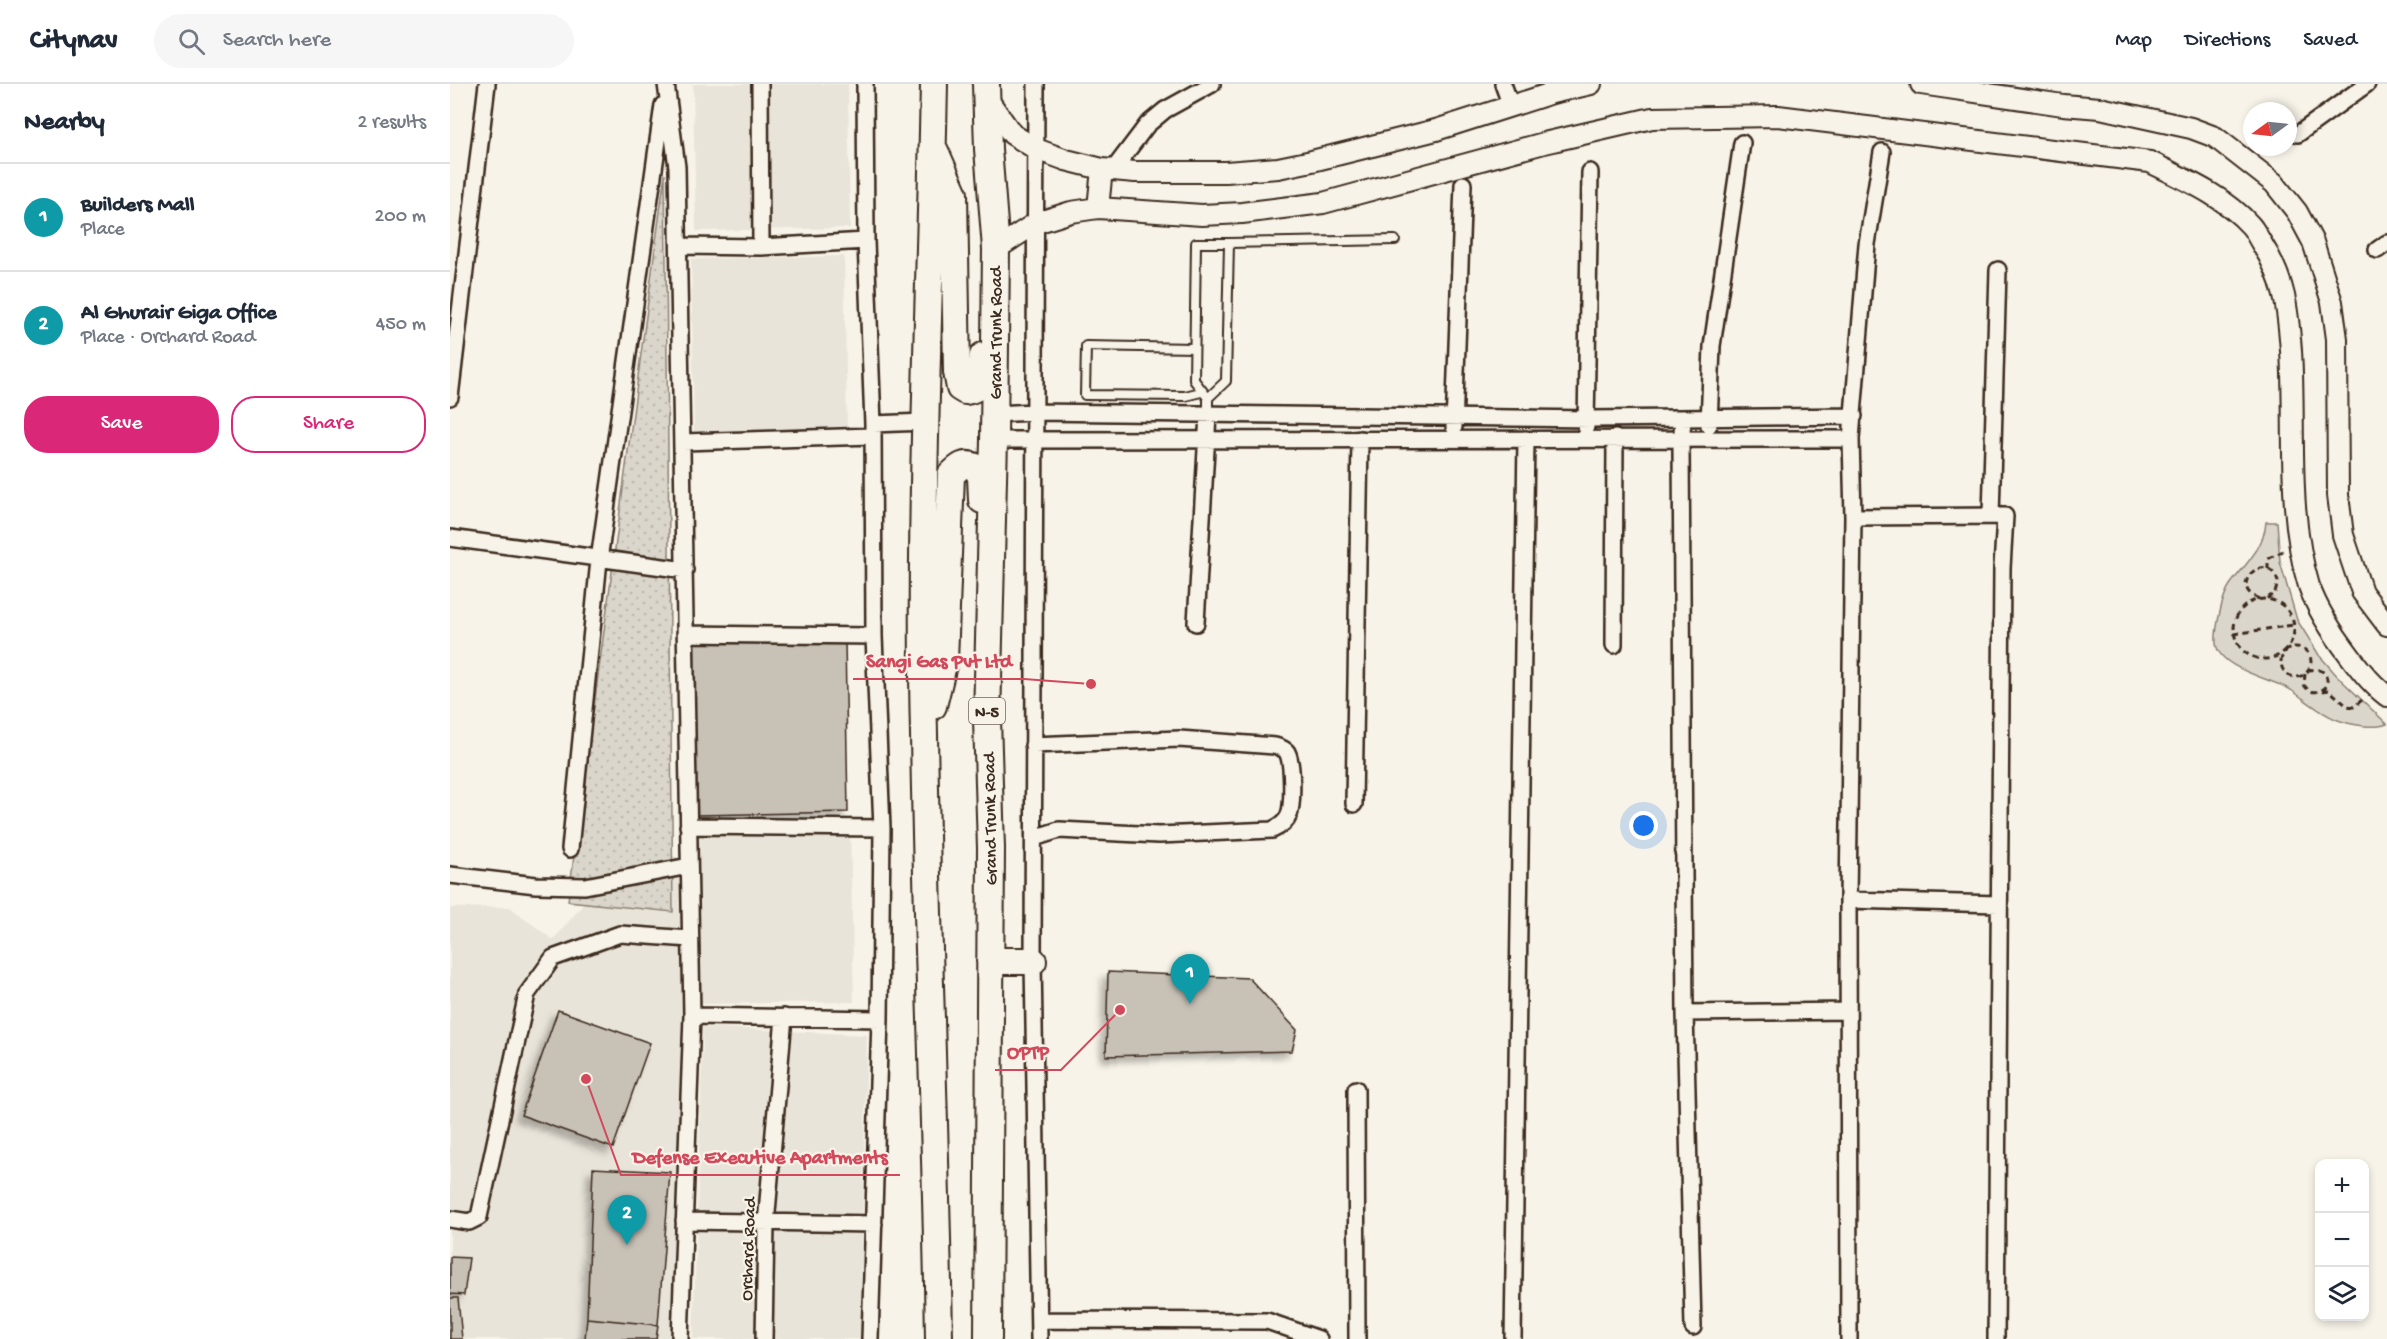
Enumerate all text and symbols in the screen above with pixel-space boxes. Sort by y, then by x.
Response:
search box [154,14,574,68]
text: Citynav [30,25,118,58]
icon: search [175,25,208,58]
text: Search here [223,28,331,54]
text: Map [2115,29,2152,54]
text: Directions [2185,29,2270,54]
text: Saved [2303,29,2357,54]
north arrow [2243,102,2297,156]
text: Nearby [24,108,105,139]
text: 2 results [357,112,426,135]
text: Builders Mall [81,193,195,219]
text: 1 [39,206,48,229]
text: 200 m [375,206,426,229]
text: Place [81,219,125,242]
street label: Grand Trunk Road [987,265,1008,399]
text: Al Ghurair Giga Office [81,301,277,327]
text: 2 [39,314,48,337]
text: 450 m [376,314,426,337]
text: Place · Orchard Road [81,327,255,350]
button: Save [24,396,219,453]
button: Share [231,396,426,453]
callout: Sangi Gas Pvt Ltd [853,641,1024,679]
text: Sangi Gas Pvt Ltd [866,652,1014,675]
road number: N-5 [969,698,1005,724]
street label: Grand Trunk Road [980,751,1003,886]
your location [1629,811,1658,840]
pin: 1 [1170,954,1210,1004]
callout: OPTP [995,1032,1061,1070]
text: OPTP [1007,1043,1050,1066]
callout: Defense Executive Apartments [621,1137,900,1175]
text: Defense Executive Apartments [630,1148,889,1171]
map controls [2315,1159,2369,1321]
button: + [2315,1159,2369,1213]
pin: 2 [608,1196,646,1245]
street label: Orchard Road [737,1196,762,1301]
button: − [2315,1213,2369,1267]
button: layers [2315,1267,2369,1321]

